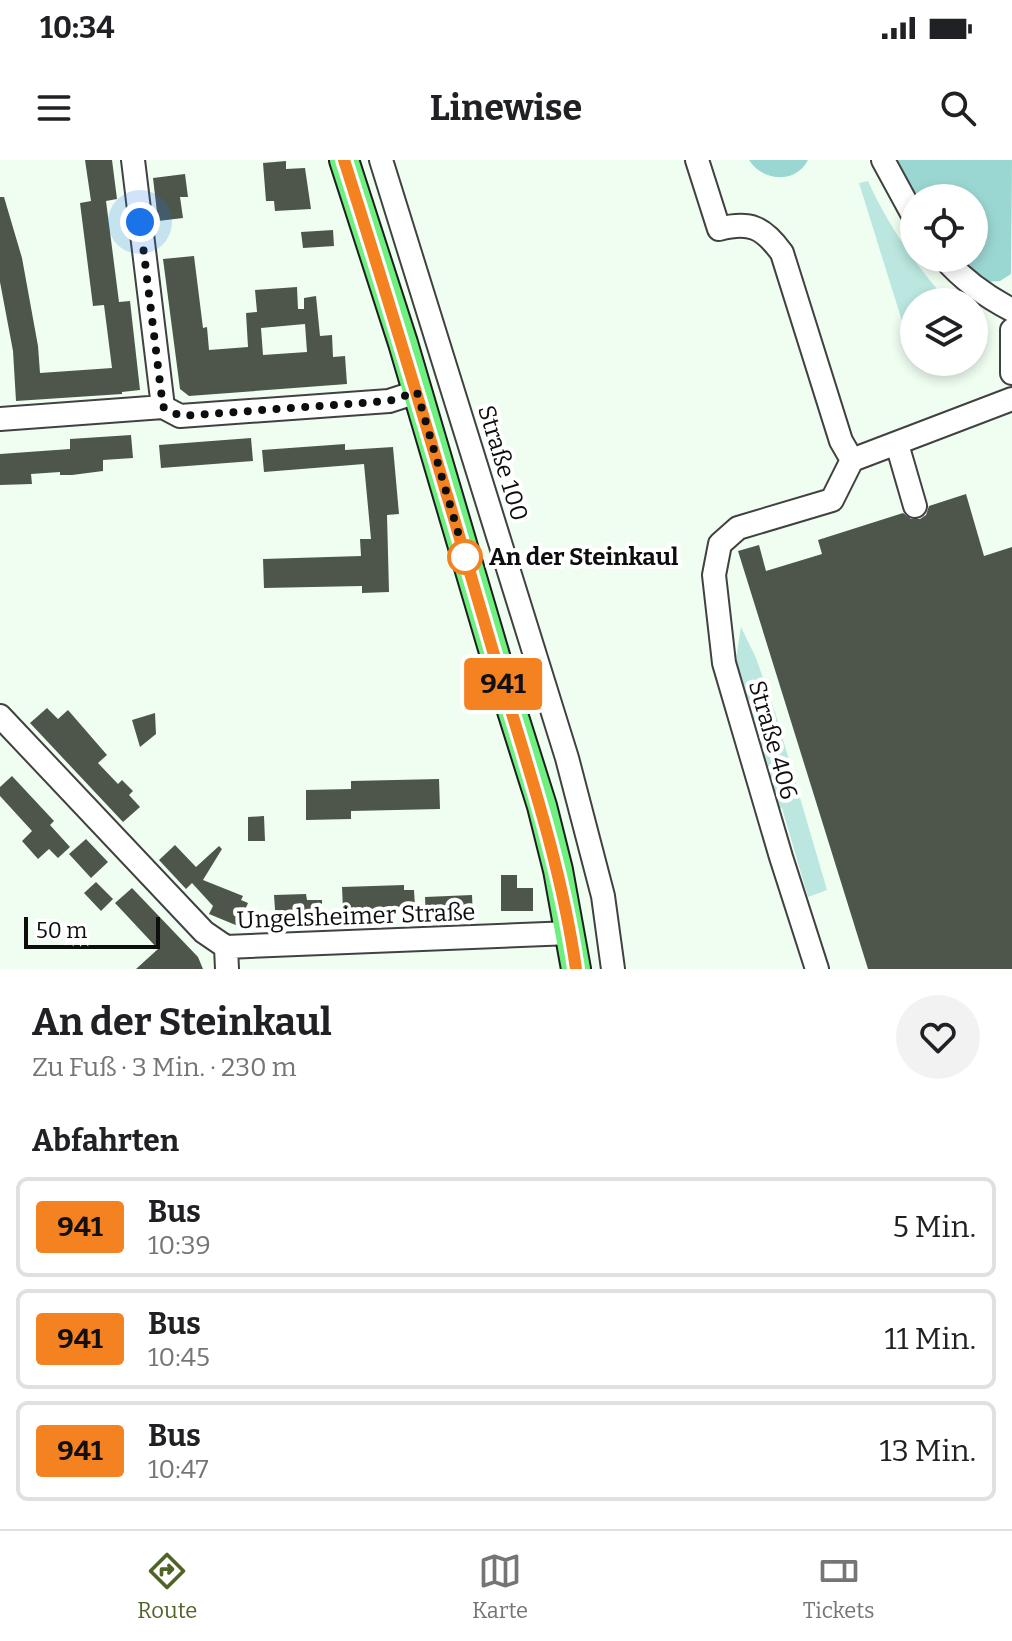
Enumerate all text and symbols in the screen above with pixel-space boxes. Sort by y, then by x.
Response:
text: 10:34 [40,10,115,46]
icon: menu [32,86,76,130]
text: Linewise [430,86,582,130]
icon: search [936,86,980,130]
map controls [900,184,988,376]
button: locate [900,184,988,272]
your location [120,202,160,242]
button: layers [900,288,988,376]
street label: Straße 100 [472,402,534,524]
marker: An der Steinkaul [448,540,482,574]
place label: An der Steinkaul [489,543,679,571]
line badge: 941 [457,658,549,710]
text: 941 [480,667,526,700]
street label: Straße 406 [743,677,803,803]
street label: Ungelsheimer Straße [236,898,476,934]
scale bar [24,913,160,949]
text: 50 m [36,917,87,944]
button: heart [896,995,980,1079]
text: An der Steinkaul [32,999,332,1045]
text: Zu Fuß · 3 Min. · 230 m [32,1052,297,1083]
text: Abfahrten [32,1123,179,1159]
text: Bus [148,1194,201,1230]
text: 5 Min. [893,1209,976,1245]
text: 941 [57,1210,103,1243]
text: 10:39 [148,1230,211,1261]
text: Bus [148,1306,201,1342]
text: 11 Min. [884,1321,976,1357]
text: 941 [57,1322,103,1355]
text: 10:45 [148,1342,210,1373]
text: Bus [148,1418,201,1454]
text: 13 Min. [880,1433,976,1469]
text: 941 [57,1434,103,1467]
text: 10:47 [148,1454,209,1485]
tab: Route [137,1549,197,1624]
tab: Karte [472,1549,528,1624]
tab: Tickets [803,1549,875,1624]

